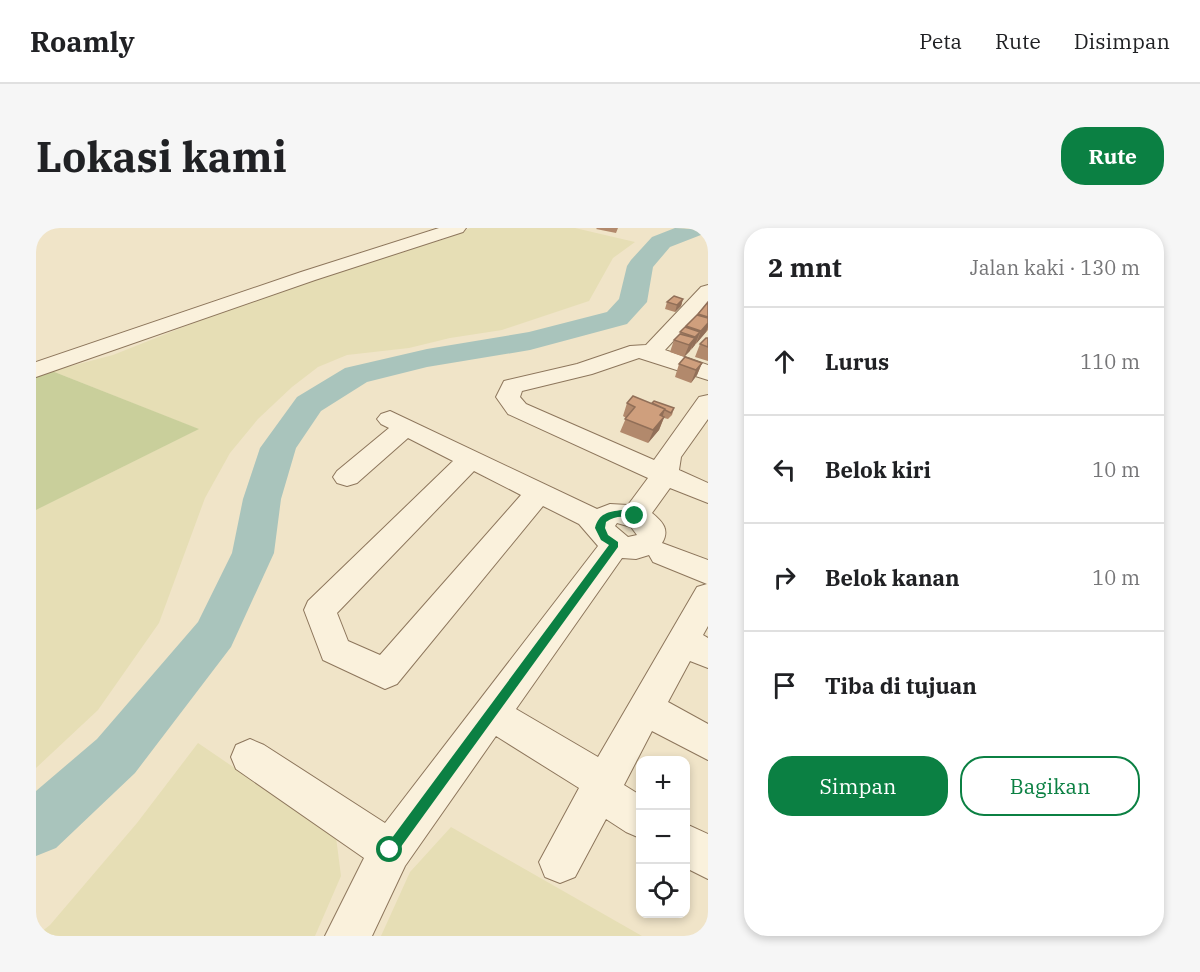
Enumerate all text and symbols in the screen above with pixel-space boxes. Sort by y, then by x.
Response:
text: Roamly [30,23,135,60]
text: Peta [919,27,962,55]
text: Rute [995,27,1041,55]
text: Disimpan [1074,27,1170,55]
button: Rute [1061,127,1164,185]
text: Lokasi kami [36,129,287,184]
text: 2 mnt [768,250,842,284]
text: Jalan kaki · 130 m [970,254,1140,281]
icon: ahead [768,345,801,378]
text: Lurus [825,347,889,376]
text: 110 m [1080,348,1140,375]
icon: left [768,453,801,486]
text: Belok kiri [825,455,931,484]
text: 10 m [1092,456,1140,483]
route end [621,502,647,528]
icon: right [768,561,801,594]
text: Belok kanan [825,563,960,592]
text: 10 m [1092,564,1140,591]
icon: arrive [768,669,801,702]
text: Tiba di tujuan [825,671,977,700]
map controls [636,756,690,918]
button: + [636,756,690,810]
button: Simpan [768,756,948,816]
button: Bagikan [960,756,1140,816]
button: − [636,810,690,864]
route start [376,836,402,862]
button: locate [636,864,690,918]

